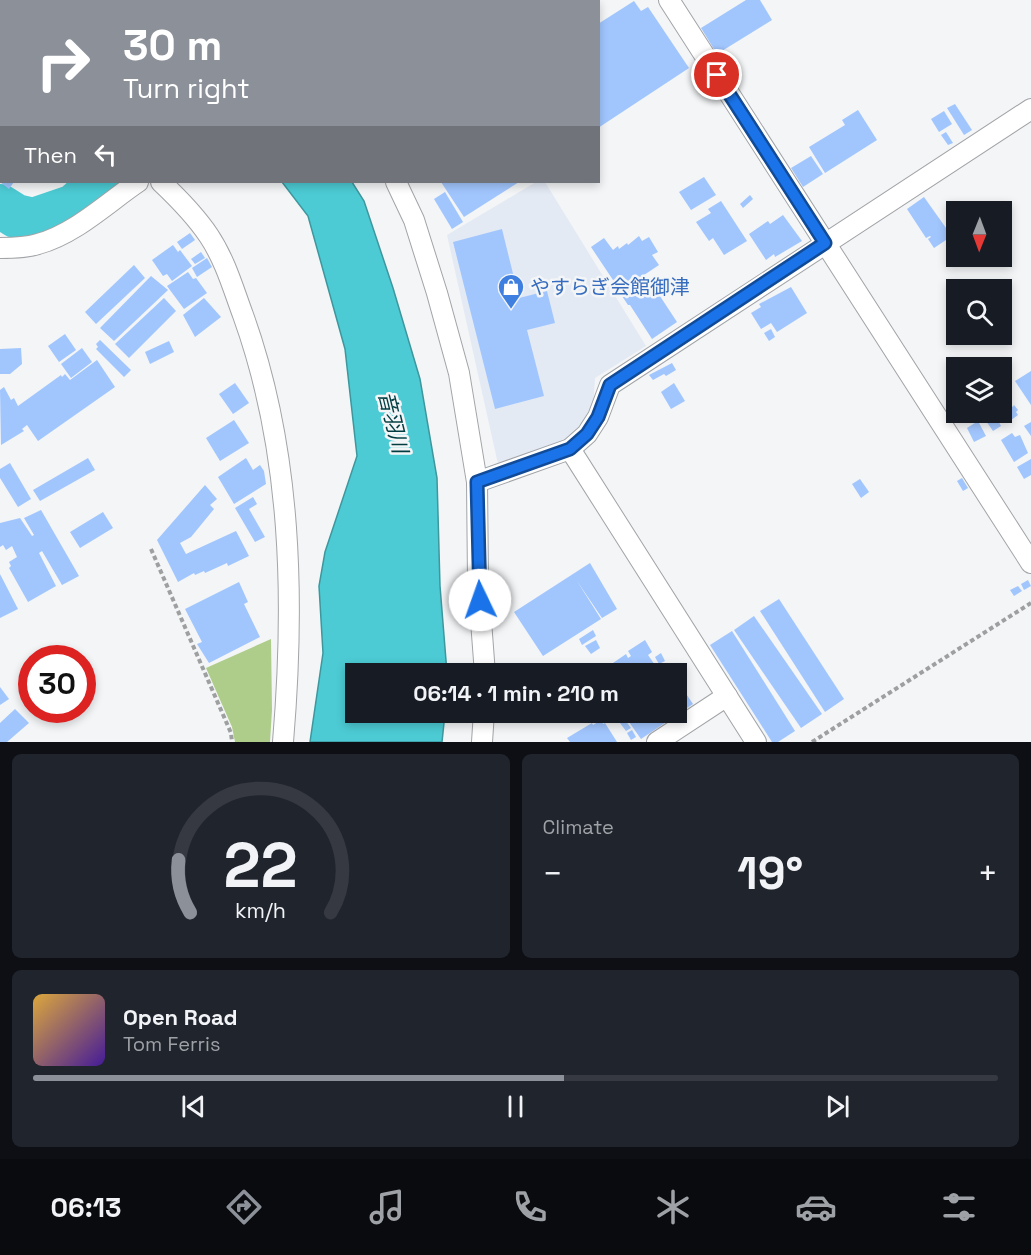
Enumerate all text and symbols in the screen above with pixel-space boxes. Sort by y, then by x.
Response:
text: 30 m [123,19,222,72]
icon: right [24,24,102,102]
pin [691,49,742,100]
icon: arrive [700,58,733,91]
text: Turn right [123,71,250,106]
icon: left [89,138,122,171]
text: Then [24,141,77,169]
north arrow [946,201,1012,267]
map controls [946,201,1012,423]
shop icon: やすらぎ会館御津 [496,272,526,310]
place label: やすらぎ会館御津 [530,274,690,300]
button: search [946,279,1012,345]
button: layers [946,357,1012,423]
water label: 音羽川 [373,388,415,458]
position arrow [448,568,512,632]
speed limit sign: 30 [18,645,96,723]
text: 06:14 · 1 min · 210 m [413,679,619,707]
text: Climate [543,814,614,840]
text: 22 [224,826,298,905]
text: 19° [737,845,803,902]
text: − [543,853,563,895]
text: + [978,853,998,895]
text: km/h [235,897,286,924]
text: Open Road [123,1003,238,1031]
text: Tom Ferris [123,1031,221,1057]
icon: previous [177,1090,210,1123]
icon: pause [499,1090,532,1123]
icon: next [821,1090,854,1123]
icon: directions [223,1186,265,1228]
icon: music [366,1186,408,1228]
icon: phone [509,1186,551,1228]
icon: climate [652,1186,694,1228]
icon: car [795,1186,837,1228]
icon: filters [938,1186,980,1228]
text: 06:13 [51,1190,121,1225]

